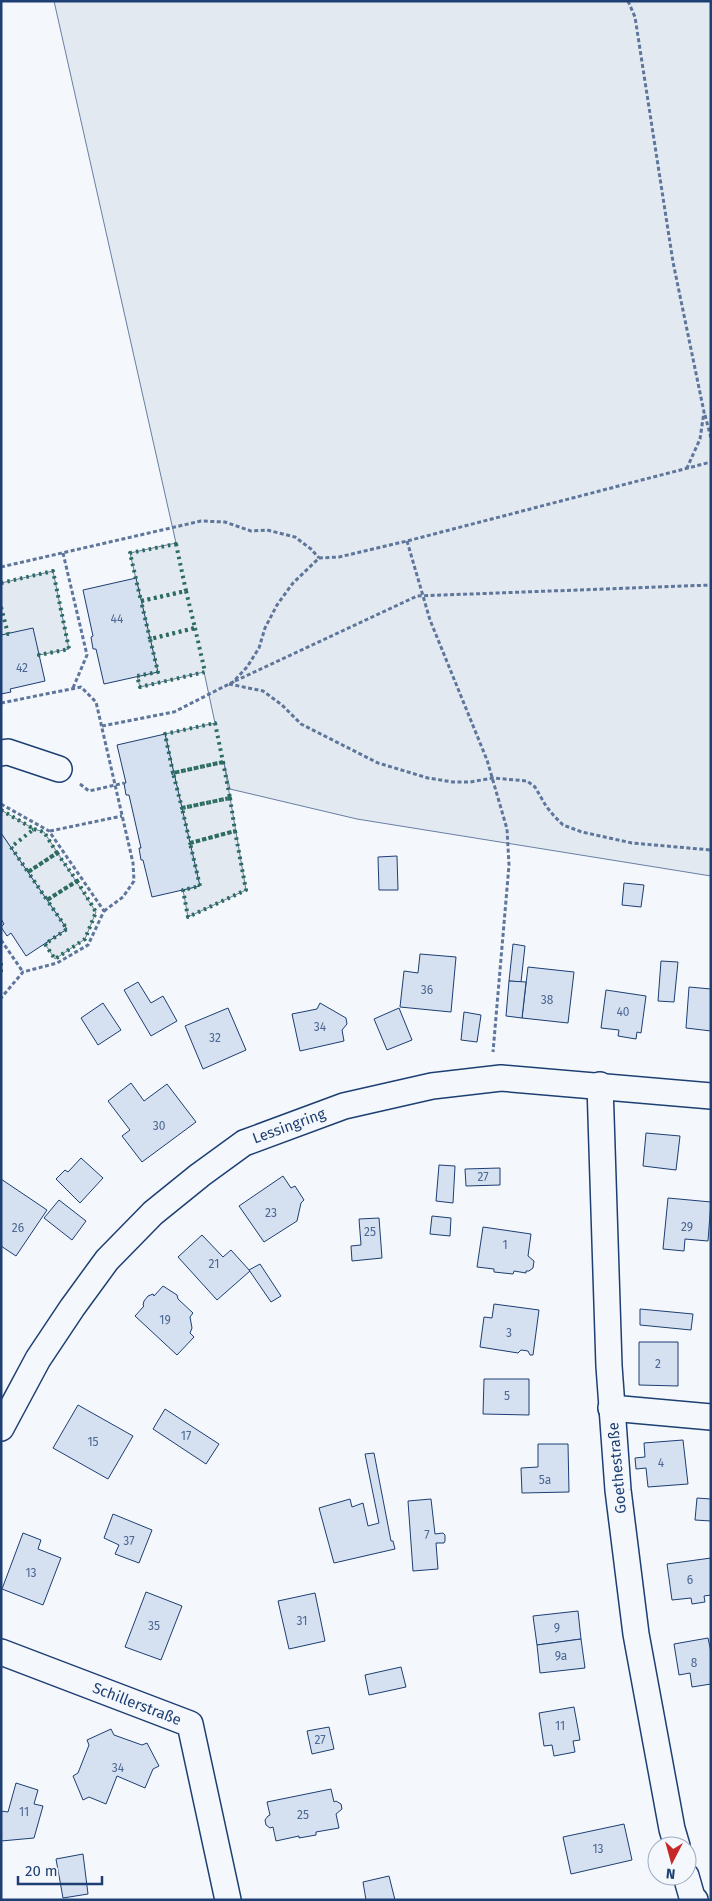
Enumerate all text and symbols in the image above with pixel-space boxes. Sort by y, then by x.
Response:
house number: 44 [111,612,124,626]
house number: 42 [16,661,28,675]
house number: 36 [421,983,433,997]
house number: 38 [541,993,554,1007]
house number: 40 [616,1005,630,1019]
house number: 34 [314,1020,327,1034]
house number: 32 [209,1031,221,1045]
street label: Lessingring [250,1104,328,1148]
house number: 30 [153,1119,166,1133]
house number: 27 [477,1170,489,1184]
house number: 23 [265,1206,277,1220]
house number: 29 [681,1220,693,1234]
house number: 26 [12,1221,24,1235]
house number: 25 [364,1225,376,1239]
house number: 1 [502,1238,508,1252]
house number: 21 [209,1257,219,1271]
house number: 19 [159,1313,171,1327]
house number: 3 [506,1326,512,1340]
house number: 2 [655,1357,661,1371]
house number: 5 [504,1389,510,1403]
street label: Goethestraße [604,1422,630,1514]
house number: 17 [181,1429,191,1443]
house number: 15 [87,1435,99,1449]
house number: 4 [658,1456,665,1470]
house number: 5a [539,1473,551,1487]
house number: 7 [424,1528,430,1542]
house number: 37 [123,1534,135,1548]
house number: 13 [25,1566,37,1580]
house number: 6 [687,1573,693,1587]
house number: 31 [297,1614,307,1628]
house number: 35 [148,1619,160,1633]
house number: 9 [554,1621,560,1635]
house number: 9a [555,1649,567,1663]
house number: 8 [691,1656,698,1670]
street label: Schillerstraße [90,1679,184,1729]
house number: 11 [555,1719,565,1733]
house number: 27 [314,1733,326,1747]
house number: 34 [112,1761,125,1775]
house number: 11 [19,1805,29,1819]
house number: 25 [297,1808,309,1822]
north arrow [647,1836,697,1886]
house number: 13 [592,1842,604,1856]
scale bar [18,1854,101,1886]
text: 20 m [25,1862,58,1880]
text: N [665,1864,676,1882]

